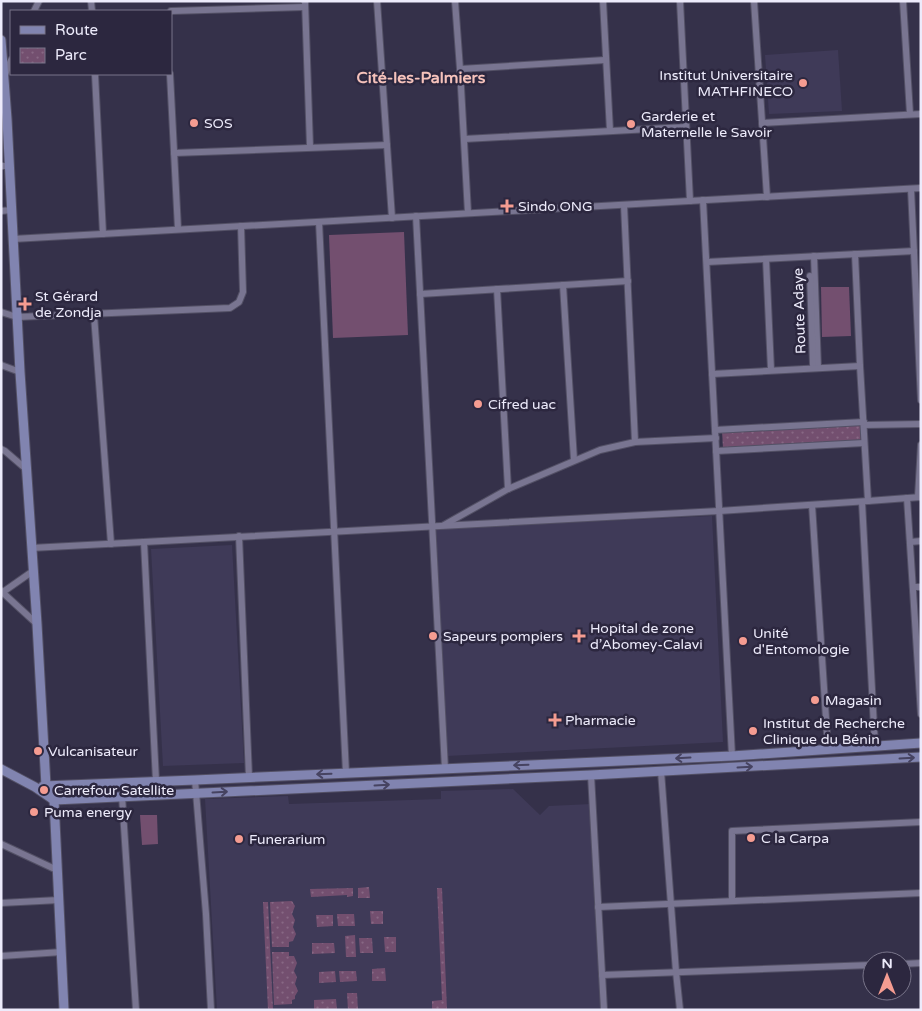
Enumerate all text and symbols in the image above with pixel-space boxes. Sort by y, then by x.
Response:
legend [10,10,172,75]
text: Route [55,21,98,39]
text: Parc [55,46,87,64]
place label: Institut Universitaire MATHFINECO [659,67,793,100]
district label: Cité-les-Palmiers [357,68,486,88]
marker: Institut Universitaire MATHFINECO [797,77,809,89]
place label: Garderie et Maternelle le Savoir [641,108,772,141]
place label: SOS [204,115,233,132]
marker: SOS [188,117,200,129]
marker: Garderie et Maternelle le Savoir [625,118,637,130]
place label: Sindo ONG [518,198,593,215]
marker: Sindo ONG [500,199,514,213]
street label: Route Adaye [790,268,809,354]
place label: St Gérard de Zondja [35,288,102,321]
marker: St Gérard de Zondja [19,298,31,310]
place label: Cifred uac [488,396,556,413]
marker: Cifred uac [472,398,484,410]
place label: Hopital de zone d’Abomey-Calavi [590,620,703,653]
place label: Unité d'Entomologie [753,625,850,658]
place label: Sapeurs pompiers [443,628,563,645]
marker: Hopital de zone d’Abomey-Calavi [572,629,586,643]
marker: Sapeurs pompiers [427,630,439,642]
marker: Unité d'Entomologie [737,635,749,647]
place label: Magasin [825,692,882,709]
marker: Magasin [809,694,821,706]
place label: Pharmacie [565,712,636,729]
marker: Pharmacie [549,714,561,726]
place label: Institut de Recherche Clinique du Bénin [763,715,905,748]
marker: Institut de Recherche Clinique du Bénin [747,725,759,737]
place label: Vulcanisateur [48,743,139,760]
marker: Vulcanisateur [32,745,44,757]
one-way arrow [675,753,691,762]
one-way arrow [899,753,915,762]
one-way arrow [513,761,529,770]
one-way arrow [736,762,752,771]
one-way arrow [316,769,332,779]
one-way arrow [374,780,390,789]
place label: Carrefour Satellite [54,782,174,799]
marker: Carrefour Satellite [38,784,50,796]
one-way arrow [212,787,228,797]
place label: Puma energy [44,804,133,821]
marker: Puma energy [28,806,40,818]
place label: C la Carpa [761,830,829,847]
place label: Funerarium [249,831,325,848]
marker: C la Carpa [745,832,757,844]
marker: Funerarium [233,833,245,845]
north arrow [862,951,912,1001]
text: N [881,955,893,972]

